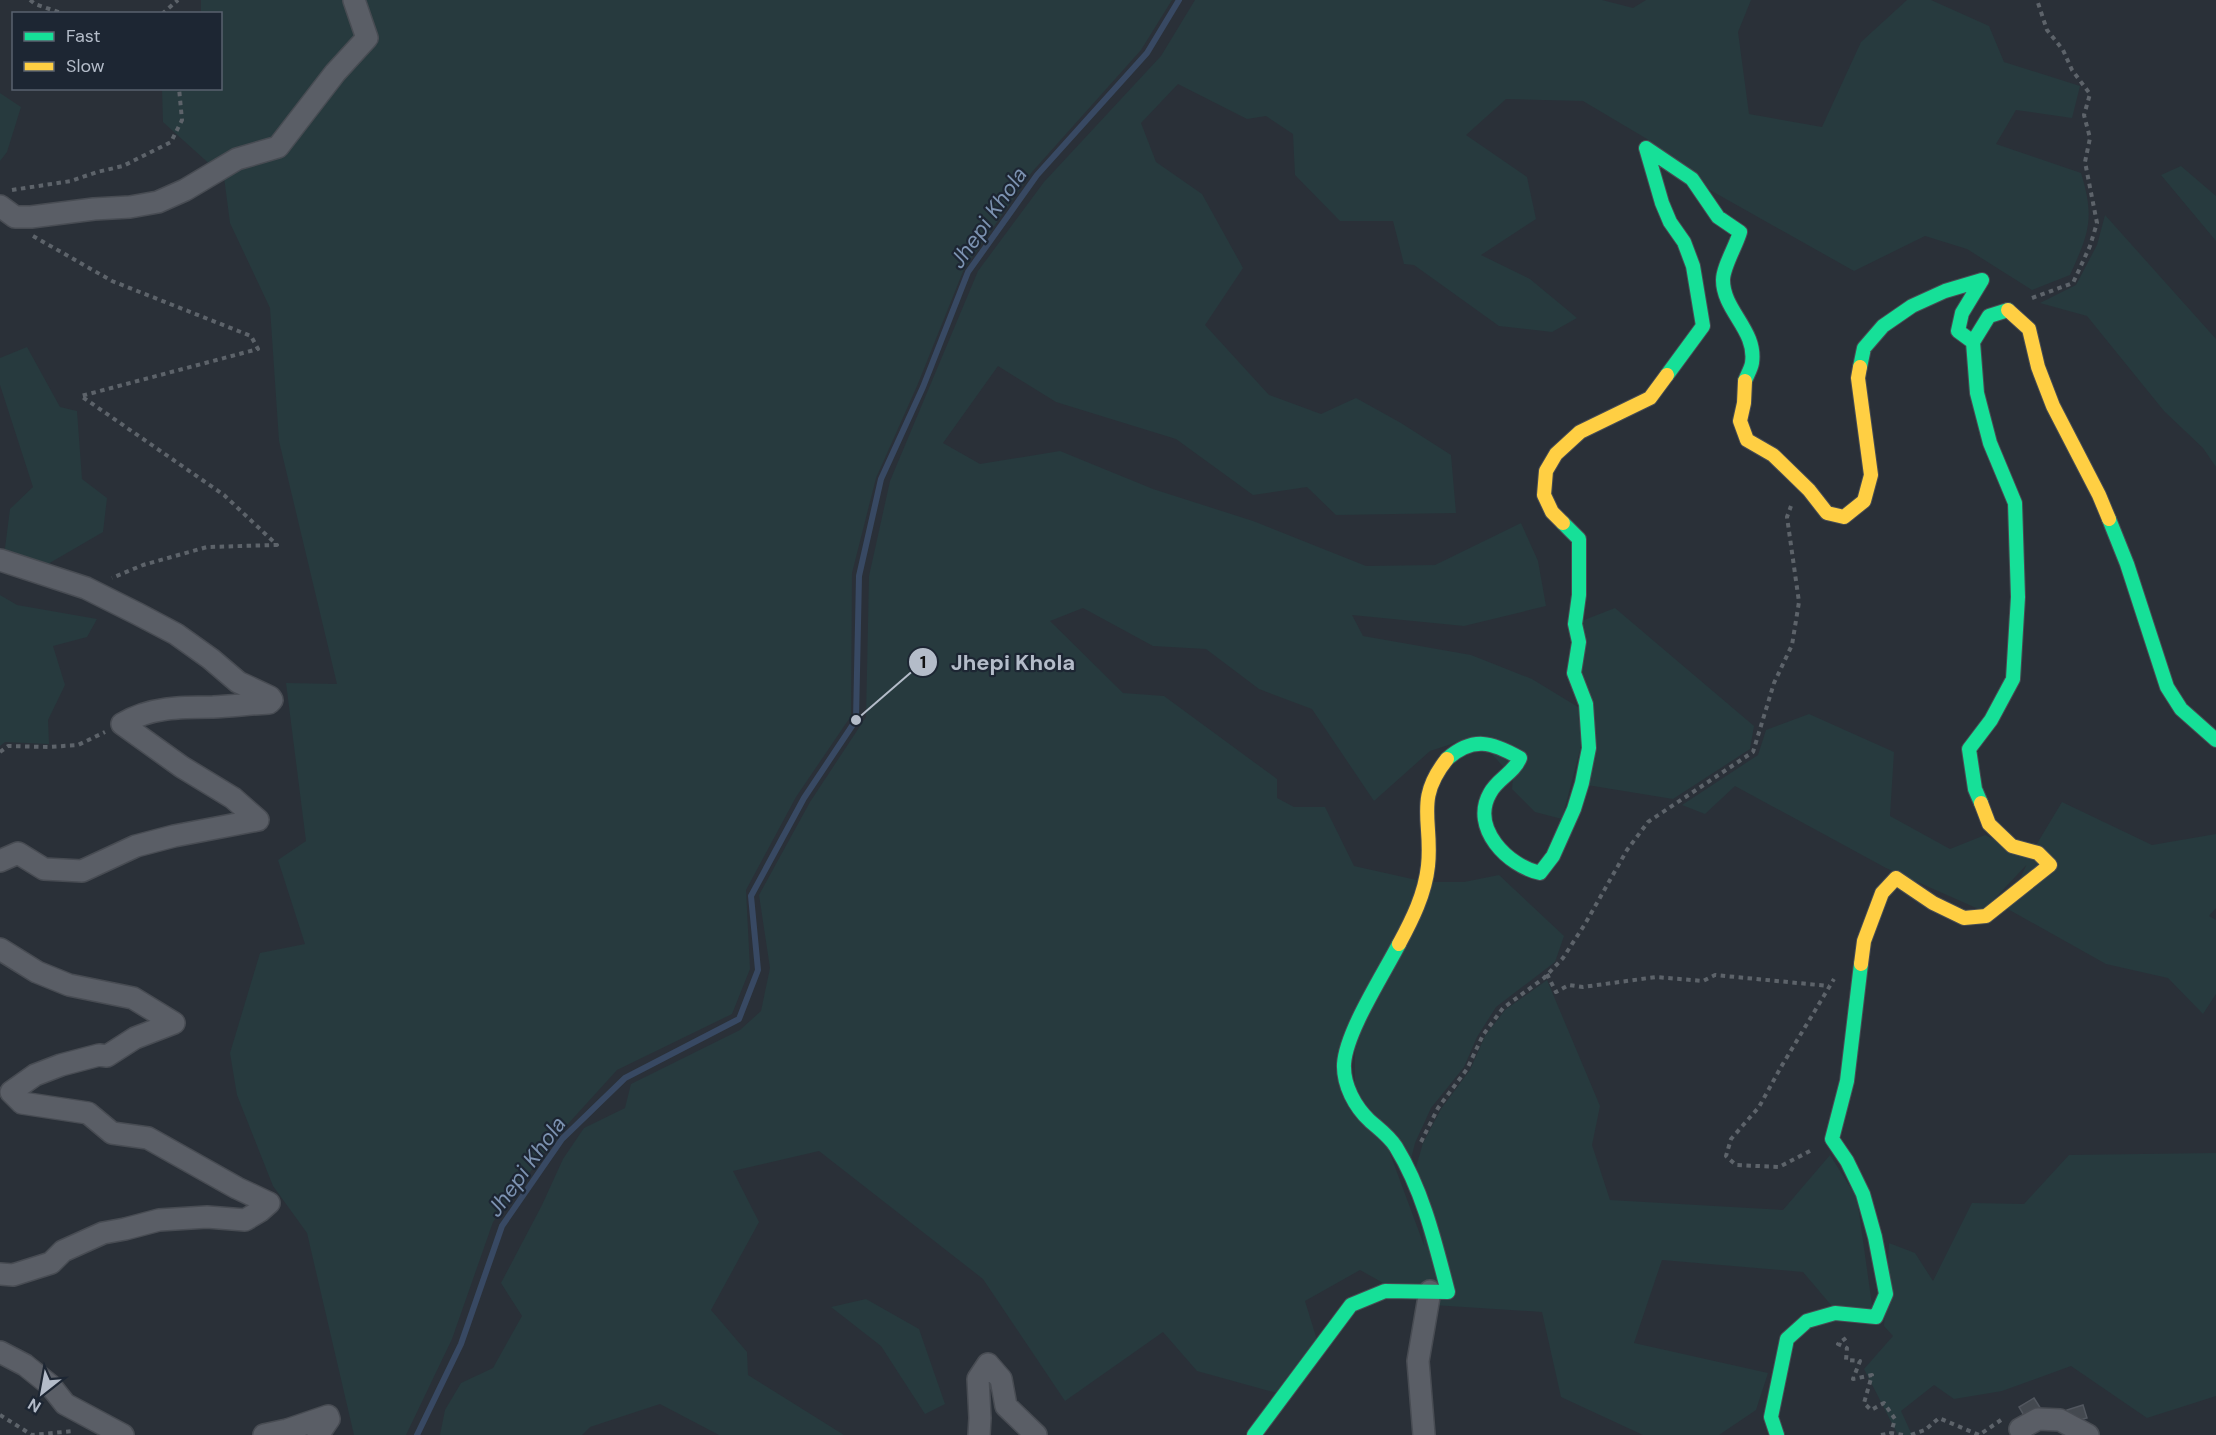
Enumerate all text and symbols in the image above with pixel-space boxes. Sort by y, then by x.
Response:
legend [12,12,222,90]
text: Fast [66,24,101,48]
text: Slow [66,54,105,78]
water label: Jhepi Khola [943,161,1034,273]
callout: Jhepi Khola [908,642,1087,682]
text: Jhepi Khola [951,648,1075,677]
text: 1 [920,650,926,674]
water label: Jhepi Khola [480,1110,572,1222]
north arrow [12,1363,72,1423]
text: N [24,1393,45,1417]

